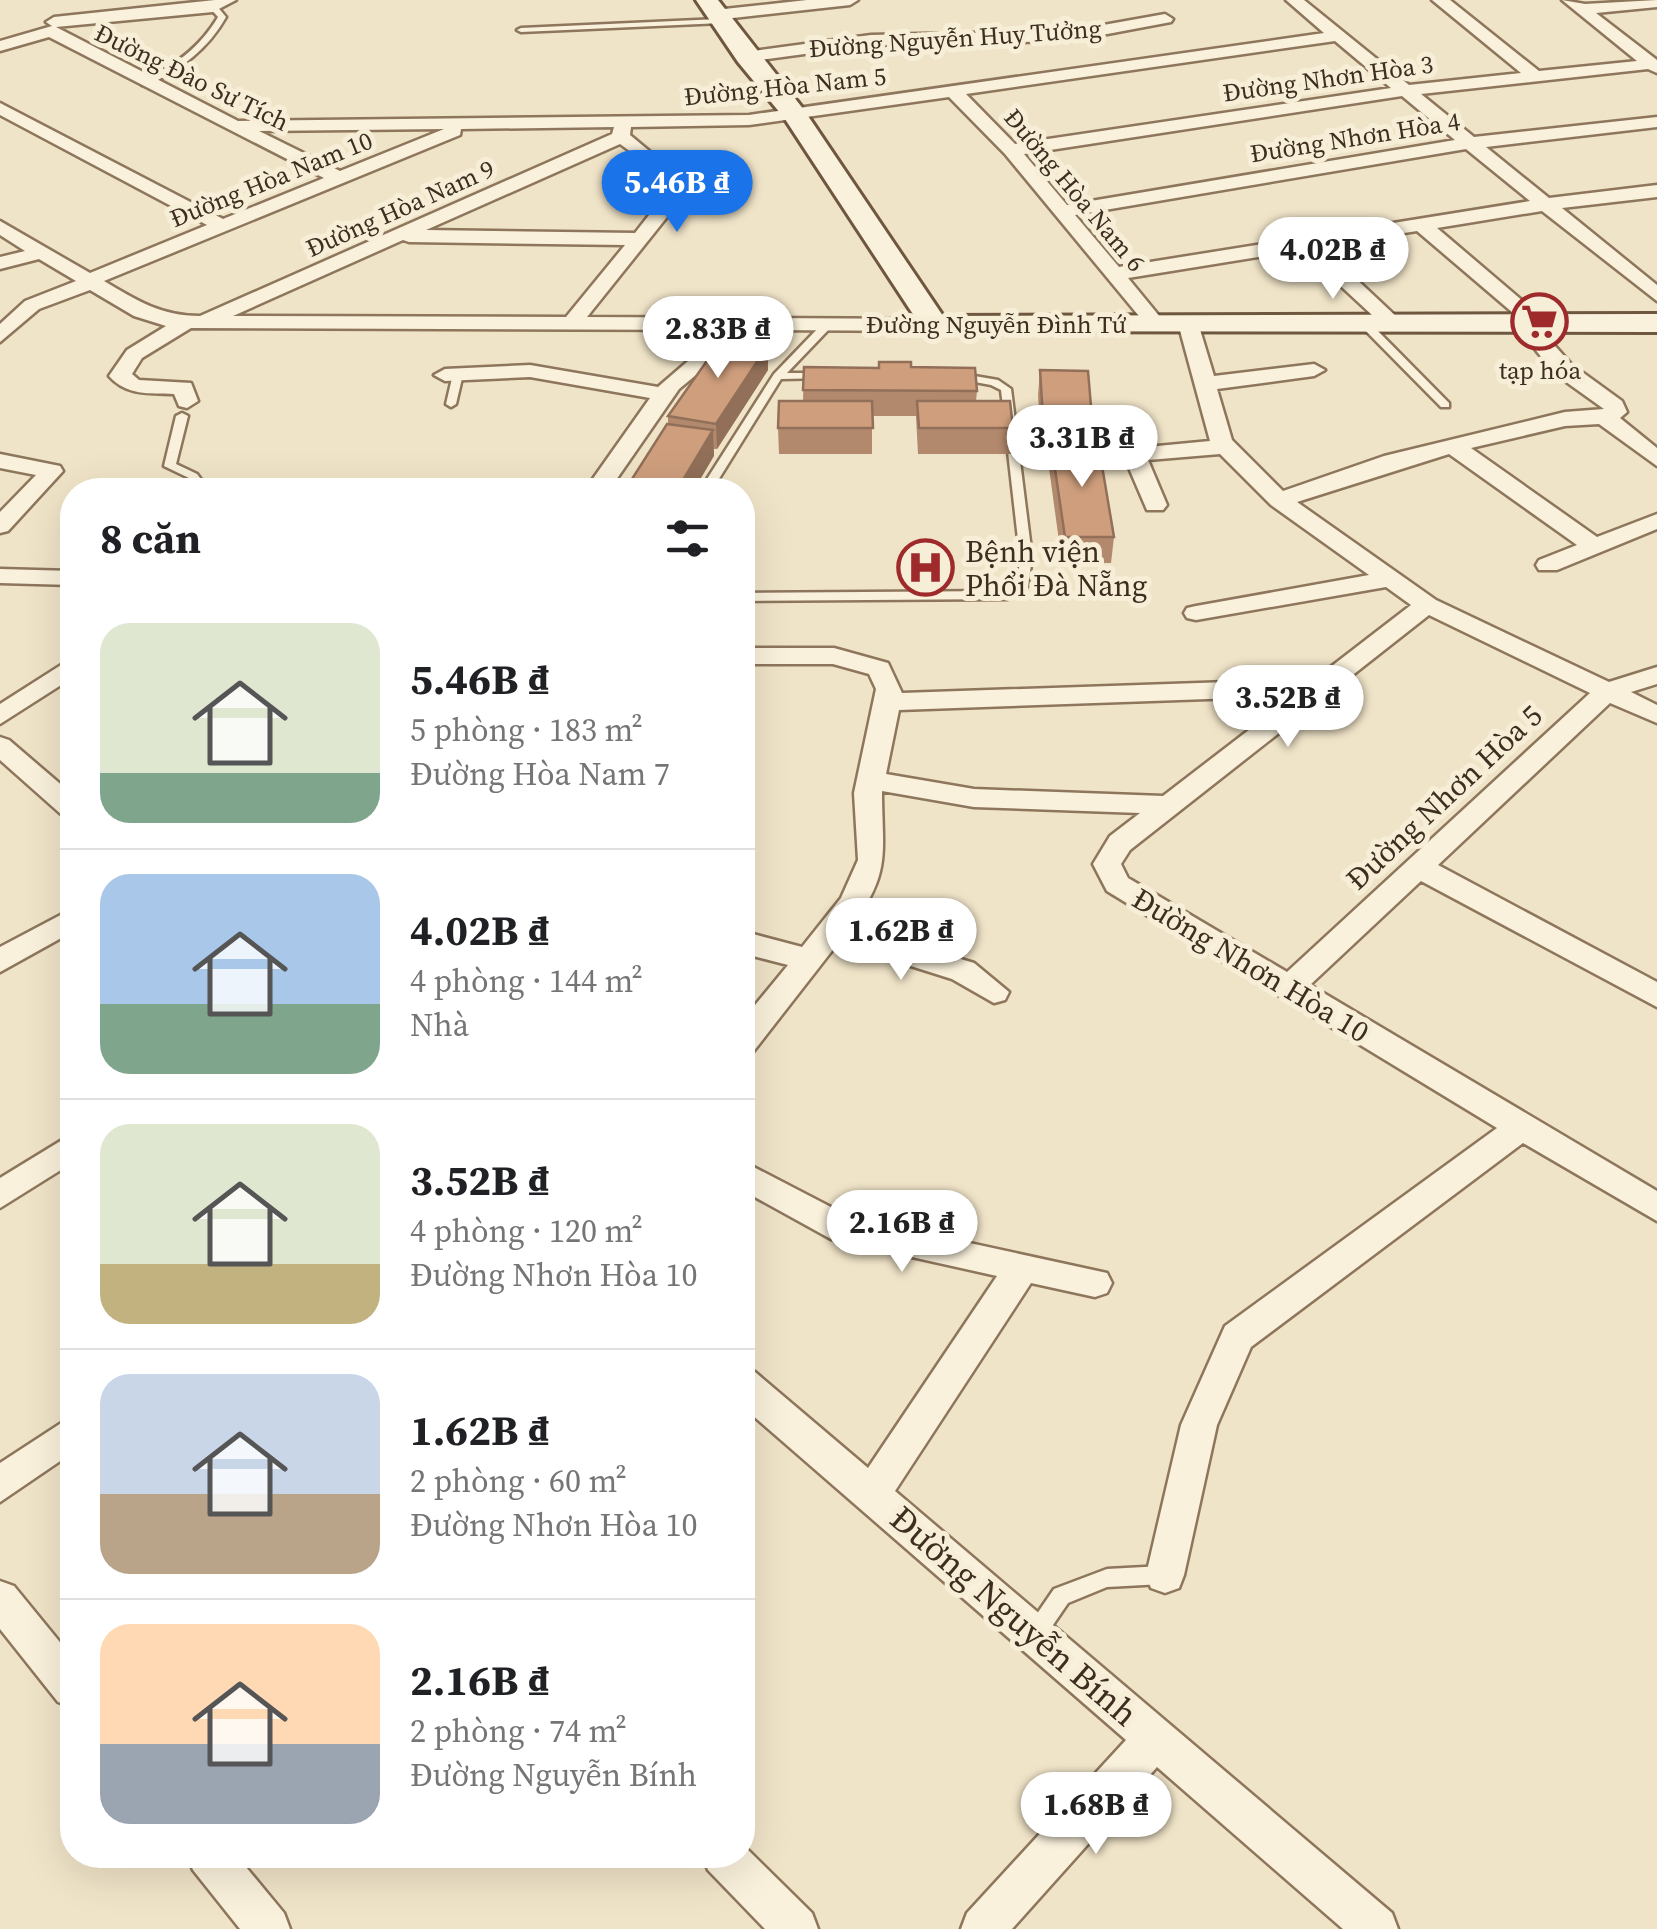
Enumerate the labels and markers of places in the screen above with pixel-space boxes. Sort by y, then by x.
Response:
pin: 5.46B ₫ [585,150,769,235]
pin: 4.02B ₫ [1241,217,1425,302]
supermarket icon: tạp hóa [1510,291,1570,351]
pin: 2.83B ₫ [626,296,810,381]
place label: tạp hóa [1499,353,1581,387]
pin: 3.31B ₫ [990,405,1174,490]
place label: Bệnh viện Phổi Đà Nẵng [965,531,1147,606]
hospital icon: Bệnh viện Phổi Đà Nẵng [896,538,956,598]
pin: 3.52B ₫ [1196,665,1380,750]
pin: 1.62B ₫ [809,898,993,983]
pin: 2.16B ₫ [810,1190,994,1275]
pin: 1.68B ₫ [1004,1772,1188,1857]

